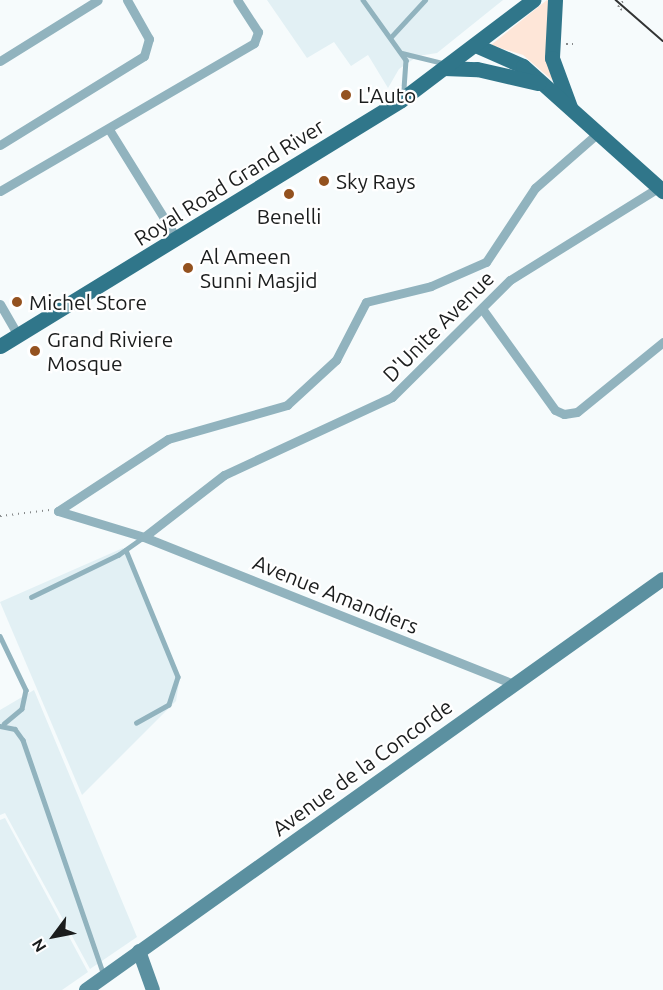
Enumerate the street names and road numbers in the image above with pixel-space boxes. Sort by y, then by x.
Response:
street label: Royal Road Grand River [129,113,329,251]
street label: D'Unite Avenue [377,265,499,387]
street label: Avenue Amandiers [250,549,422,639]
street label: Avenue de la Concorde [267,693,457,841]

